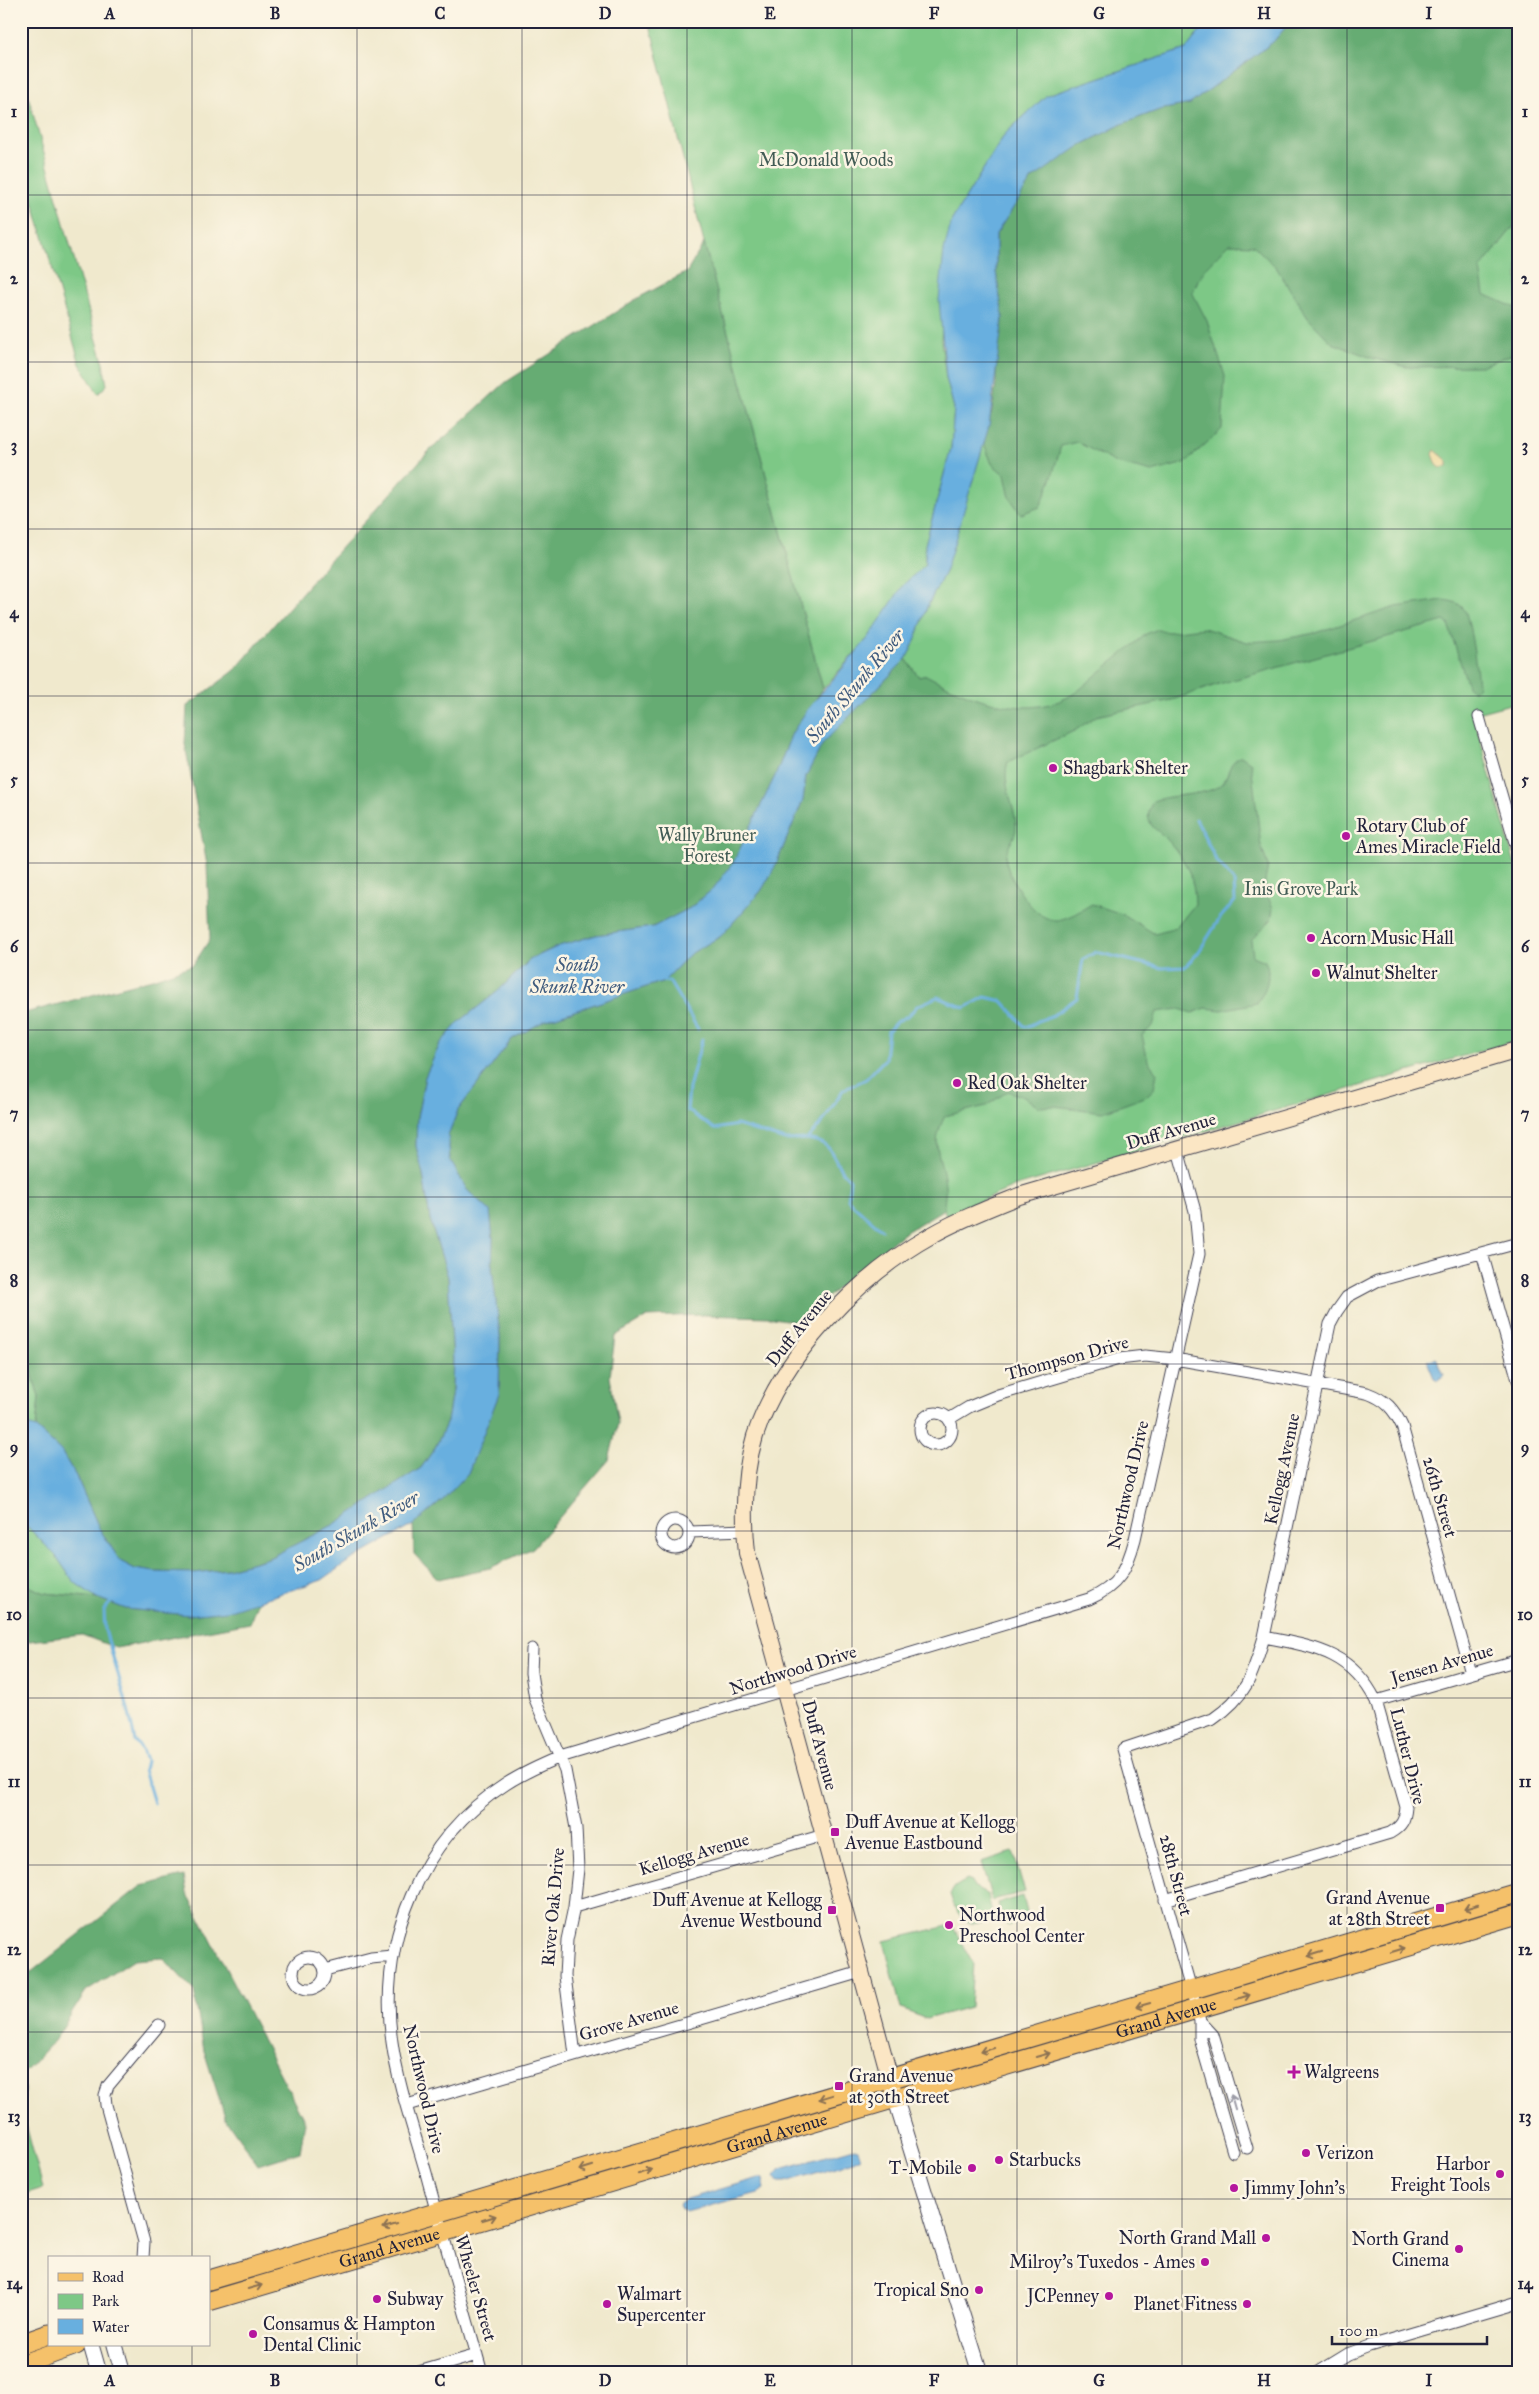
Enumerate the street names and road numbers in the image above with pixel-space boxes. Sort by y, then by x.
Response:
street label: Duff Avenue [1124,1108,1218,1154]
street label: Duff Avenue [761,1285,837,1371]
street label: Thompson Drive [1003,1331,1131,1385]
street label: Kellogg Avenue [1259,1411,1306,1527]
street label: Northwood Drive [1102,1418,1154,1552]
street label: 26th Street [1418,1454,1462,1541]
street label: Jensen Avenue [1386,1639,1496,1691]
street label: Northwood Drive [727,1640,859,1700]
street label: Duff Avenue [797,1697,843,1793]
street label: Luther Drive [1385,1705,1431,1807]
street label: Kellogg Avenue [636,1828,752,1881]
street label: 28th Street [1155,1832,1198,1919]
street label: River Oak Drive [537,1847,569,1967]
street label: Grand Avenue [1113,1993,1219,2043]
street label: Grove Avenue [577,1996,681,2046]
street label: Northwood Drive [398,2022,450,2156]
street label: Grand Avenue [724,2108,830,2158]
street label: Grand Avenue [336,2222,442,2273]
street label: Wheeler Street [450,2232,502,2344]

